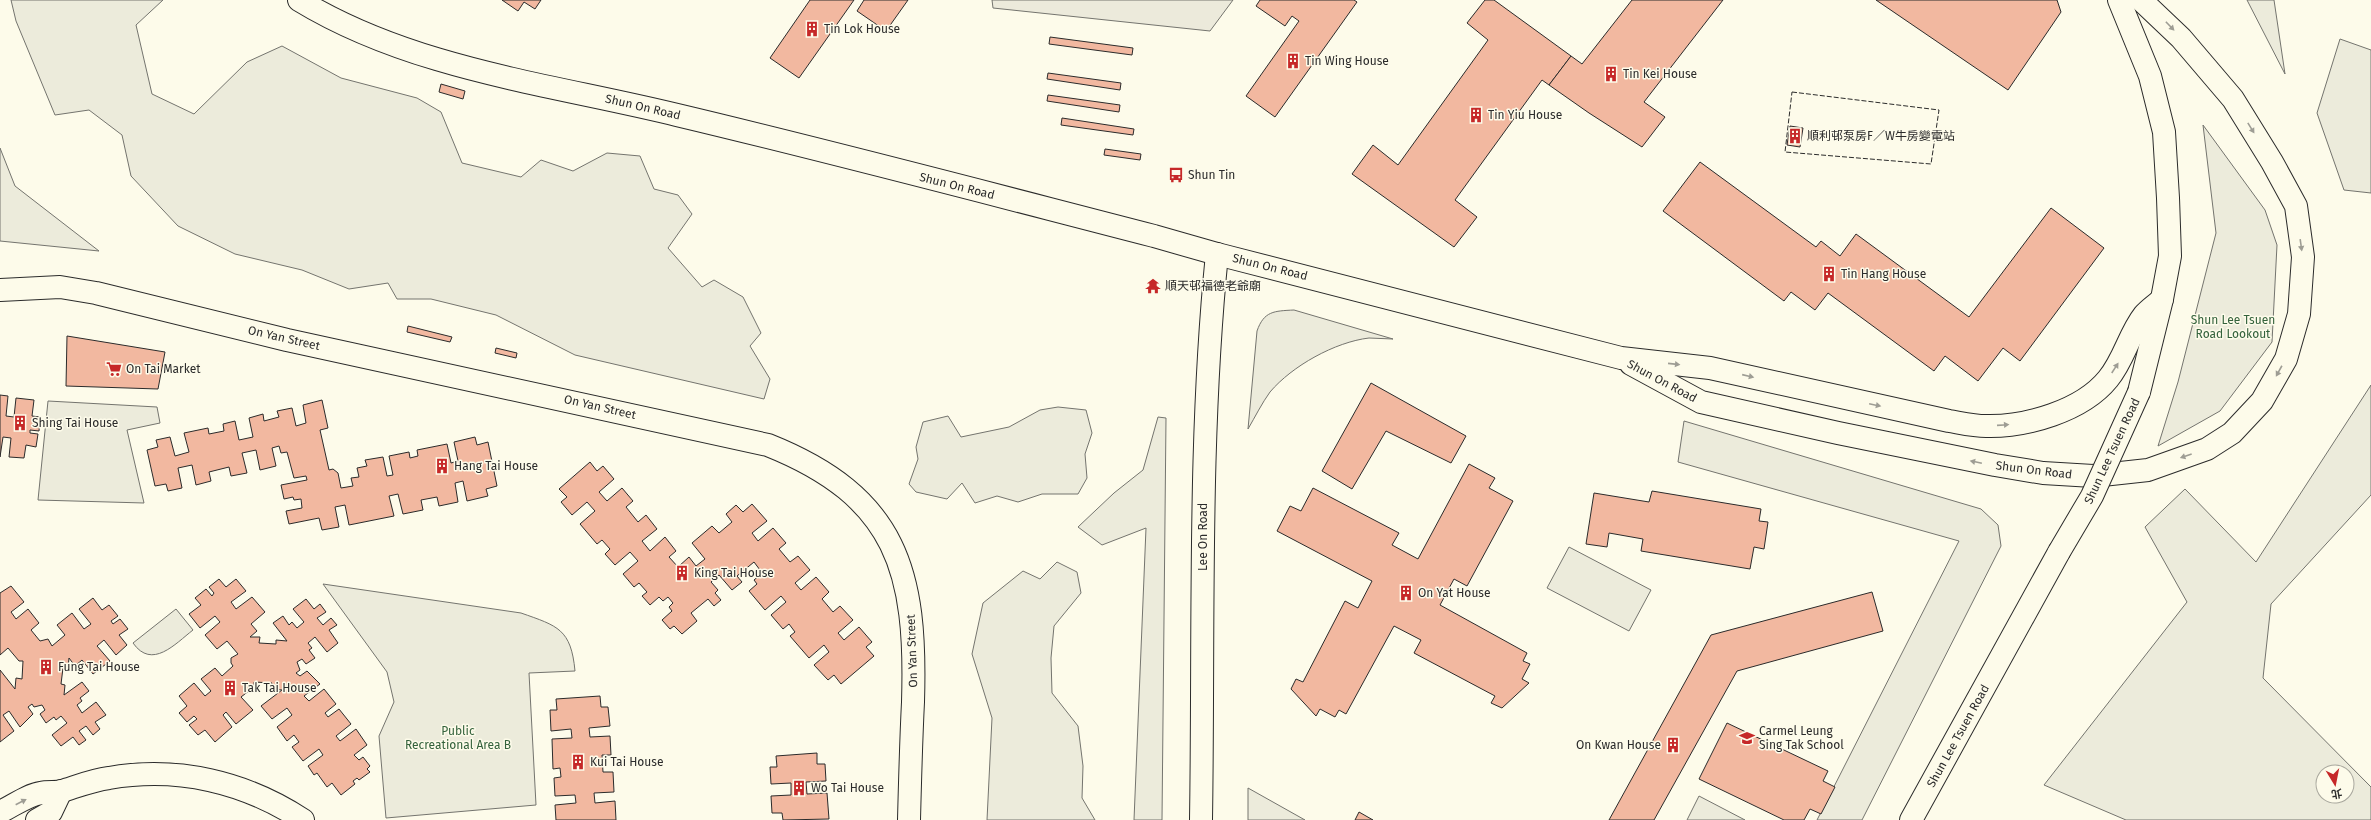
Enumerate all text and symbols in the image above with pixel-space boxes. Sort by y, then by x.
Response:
building icon: Tin Lok House [803,20,821,38]
one-way arrow [2165,21,2175,31]
place label: Tin Lok House [824,22,900,36]
building icon: Tin Wing House [1284,52,1302,70]
place label: Tin Wing House [1305,54,1389,68]
building icon: Tin Kei House [1602,65,1620,83]
place label: Tin Kei House [1623,67,1697,81]
street label: Shun On Road [604,92,682,122]
building icon: Tin Yiu House [1467,106,1485,124]
place label: Tin Yiu House [1488,108,1562,122]
one-way arrow [2247,122,2254,134]
building icon: 順利邨泵房F／W牛房變電站 [1786,127,1804,145]
place label: 順利邨泵房F／W牛房變電站 [1807,129,1955,143]
bus stop icon: Shun Tin [1167,166,1185,184]
place label: Shun Tin [1188,168,1235,182]
street label: Shun On Road [918,170,996,202]
one-way arrow [2298,239,2304,251]
street label: Shun On Road [1231,251,1309,283]
building icon: Tin Hang House [1820,265,1838,283]
place label: Tin Hang House [1841,267,1926,281]
temple icon: 順天邨福德老爺廟 [1144,277,1162,295]
place label: 順天邨福德老爺廟 [1165,279,1261,293]
park label: Shun Lee Tsuen Road Lookout [2191,313,2275,341]
street label: On Yan Street [247,323,322,353]
street label: Shun On Road [1625,357,1699,405]
supermarket icon: On Tai Market [105,360,123,378]
one-way arrow [1668,360,1680,367]
place label: On Tai Market [126,362,201,376]
one-way arrow [2111,363,2119,374]
one-way arrow [2276,365,2282,377]
one-way arrow [1742,374,1755,380]
street label: On Yan Street [563,392,638,422]
street label: Shun Lee Tsuen Road [2081,396,2143,506]
one-way arrow [1869,403,1881,409]
building icon: Shing Tai House [11,414,29,432]
place label: Shing Tai House [32,416,118,430]
one-way arrow [1997,421,2009,428]
one-way arrow [2180,454,2192,460]
building icon: Hang Tai House [433,457,451,475]
one-way arrow [1970,458,1982,464]
street label: Shun On Road [1995,458,2073,482]
place label: Hang Tai House [454,459,538,473]
street label: Lee On Road [1196,503,1210,571]
building icon: King Tai House [673,564,691,582]
place label: King Tai House [694,566,774,580]
building icon: On Yat House [1397,584,1415,602]
place label: On Yat House [1418,586,1491,600]
street label: On Yan Street [904,613,920,688]
building icon: Fung Tai House [37,658,55,676]
place label: Fung Tai House [58,660,140,674]
building icon: Tak Tai House [221,679,239,697]
place label: Tak Tai House [242,681,316,695]
street label: Shun Lee Tsuen Road [1924,682,1992,790]
park label: Public Recreational Area B [405,724,511,752]
place label: Carmel Leung Sing Tak School [1759,724,1844,752]
school or university icon: Carmel Leung Sing Tak School [1738,729,1756,747]
building icon: On Kwan House [1664,736,1682,754]
place label: On Kwan House [1576,738,1661,752]
building icon: Kui Tai House [569,753,587,771]
place label: Kui Tai House [590,755,664,769]
north arrow [2315,764,2355,804]
building icon: Wo Tai House [790,779,808,797]
place label: Wo Tai House [811,781,884,795]
text: 北 [2330,786,2343,801]
one-way arrow [15,798,26,805]

